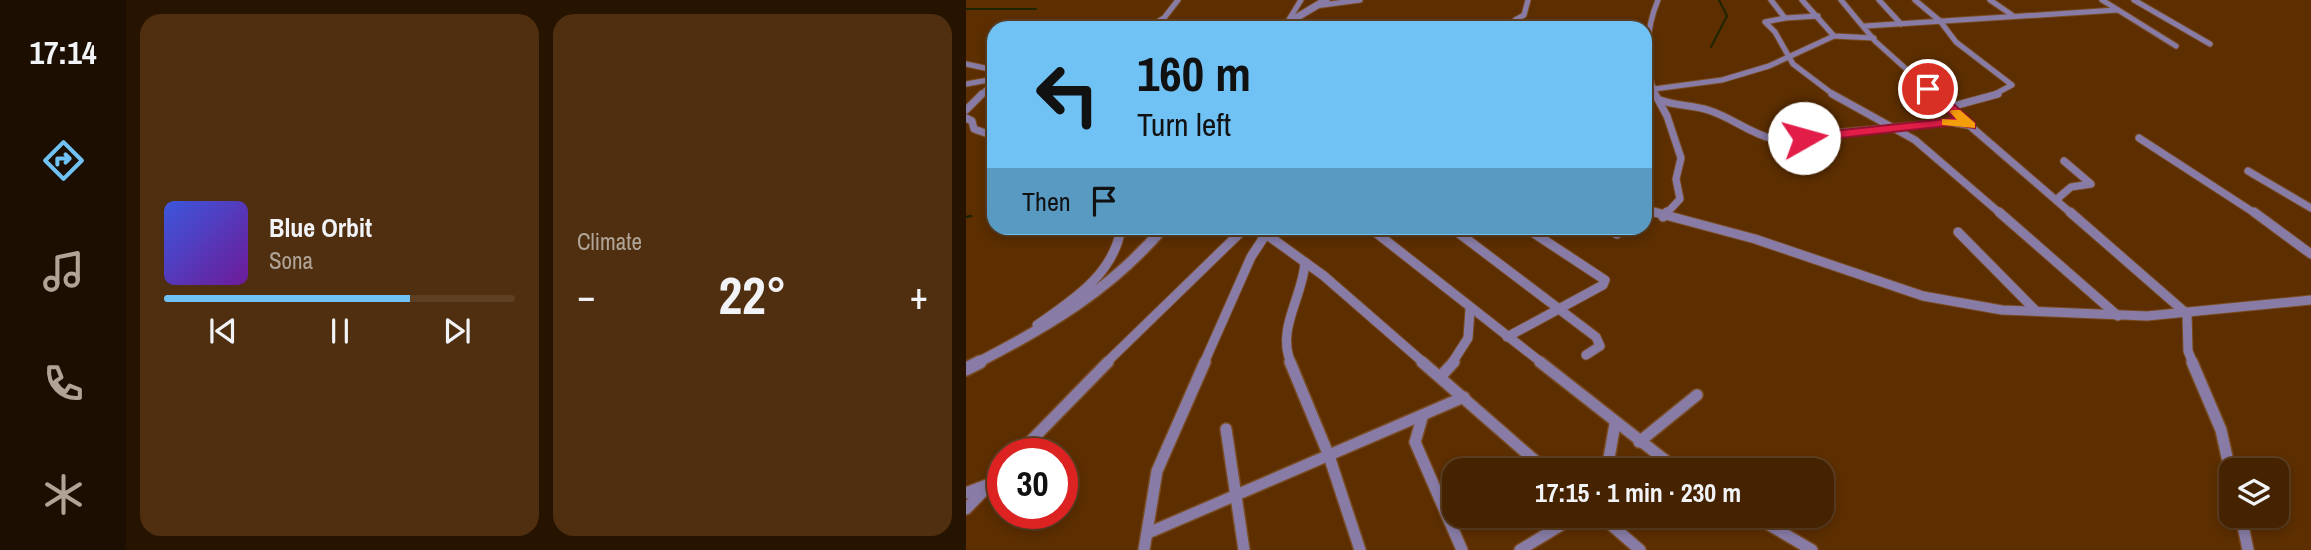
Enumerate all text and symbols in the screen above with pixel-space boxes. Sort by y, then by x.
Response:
text: 17:14 [29,31,97,74]
text: 160 m [1137,40,1251,106]
icon: left [1022,49,1113,140]
pin [1898,59,1958,119]
icon: arrive [1909,70,1947,108]
position arrow [1767,101,1841,175]
text: Turn left [1137,103,1231,146]
icon: directions [39,136,88,185]
icon: arrive [1085,182,1123,220]
text: Then [1022,184,1071,219]
text: Blue Orbit [269,210,372,245]
text: Climate [577,226,642,257]
text: Sona [269,245,313,276]
icon: music [39,247,88,296]
text: 22° [718,260,787,330]
text: − [577,270,595,321]
text: + [910,270,928,321]
icon: previous [204,312,242,350]
icon: pause [321,312,359,350]
icon: next [438,312,476,350]
icon: phone [39,359,88,408]
speed limit sign: 30 [987,438,1078,529]
map controls [2219,458,2289,528]
button: layers [2219,458,2289,528]
icon: climate [39,470,88,519]
text: 17:15 · 1 min · 230 m [1535,475,1741,510]

